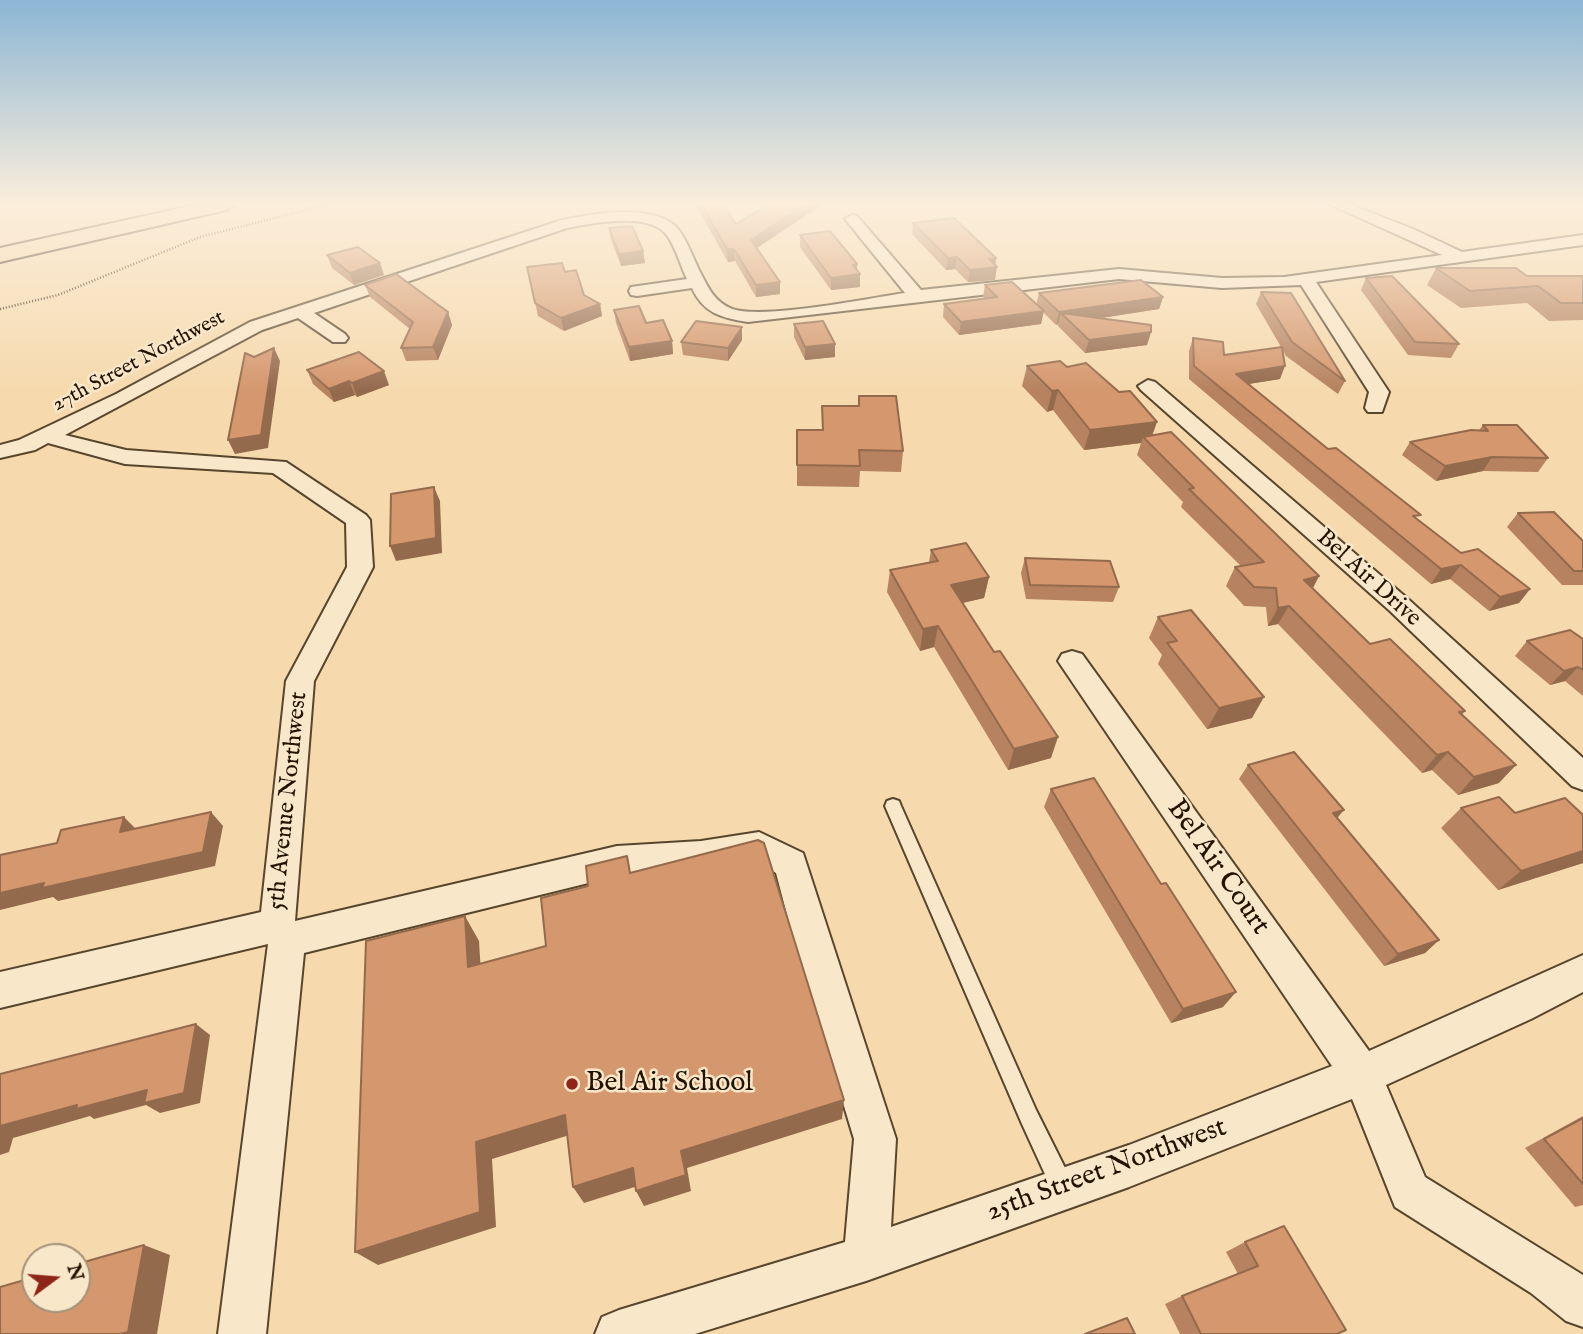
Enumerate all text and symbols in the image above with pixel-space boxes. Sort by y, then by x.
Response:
street label: 27th Street Northwest [48,306,230,418]
street label: Bel Air Drive [1310,524,1426,634]
street label: 5th Avenue Northwest [263,690,315,912]
street label: Bel Air Court [1158,794,1276,942]
place label: Bel Air School [586,1067,753,1101]
marker: Bel Air School [564,1076,580,1092]
street label: 25th Street Northwest [982,1112,1232,1230]
north arrow [21,1243,91,1313]
text: N [60,1262,88,1284]

